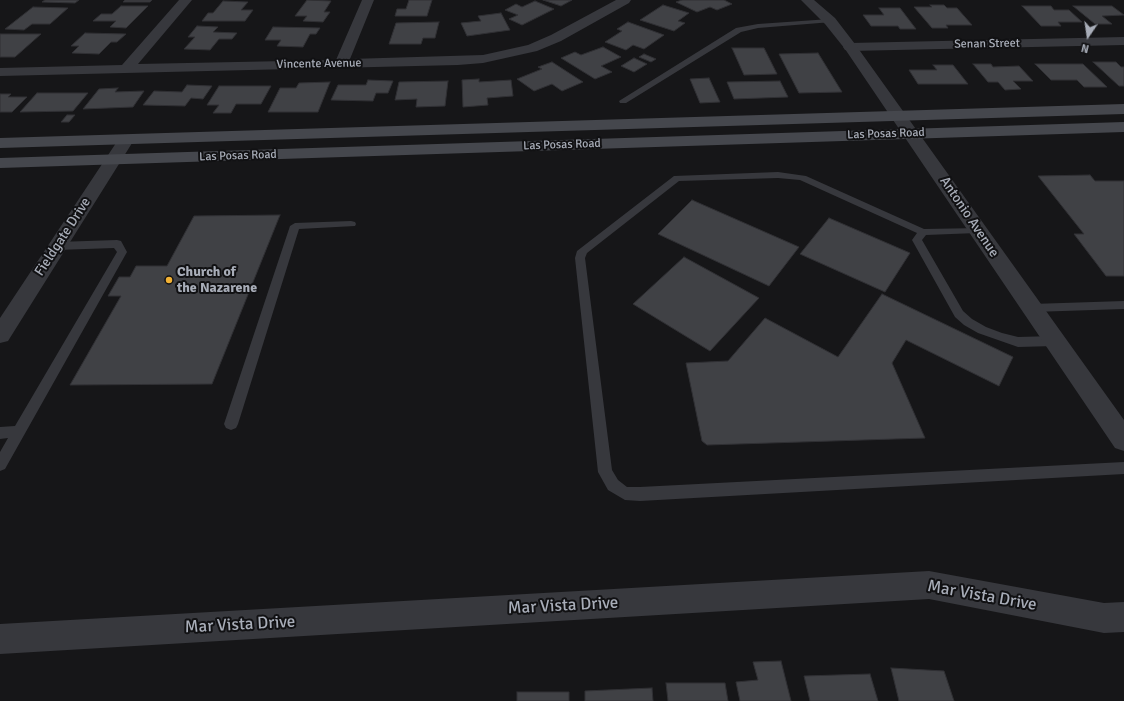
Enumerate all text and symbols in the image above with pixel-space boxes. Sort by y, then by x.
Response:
north arrow [1068,16,1108,56]
street label: Senan Street [954,36,1020,52]
text: N [1080,41,1090,55]
street label: Vincente Avenue [276,56,362,72]
street label: Las Posas Road [847,125,925,143]
street label: Las Posas Road [523,136,601,154]
street label: Las Posas Road [199,147,277,165]
street label: Antonio Avenue [936,173,1002,261]
street label: Fieldgate Drive [31,195,95,279]
place label: Church of the Nazarene [177,264,257,296]
marker: Church of the Nazarene [164,275,174,285]
street label: Mar Vista Drive [926,576,1038,616]
street label: Mar Vista Drive [507,593,619,619]
street label: Mar Vista Drive [184,612,296,638]

